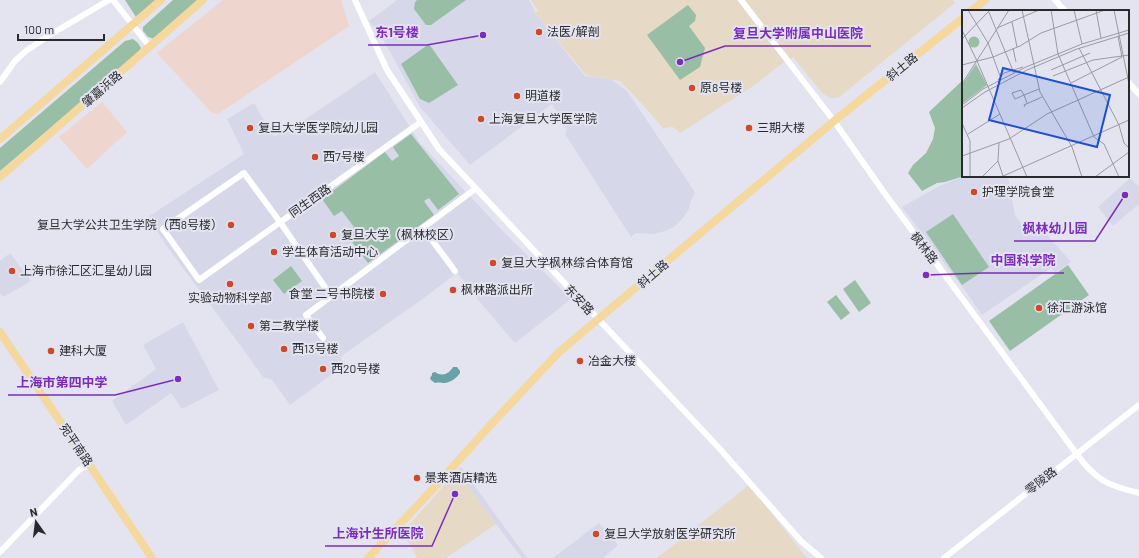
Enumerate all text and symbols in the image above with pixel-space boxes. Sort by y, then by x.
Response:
inset map [962,10,1129,177]
scale bar [18,16,104,42]
callout: 东1号楼 [368,20,427,45]
callout: 复旦大学附属中山医院 [725,21,871,46]
text: 100 m [24,22,54,36]
text: 东1号楼 [375,24,419,40]
place label: 法医/解剖 [547,24,600,38]
text: 复旦大学附属中山医院 [733,25,863,41]
marker: 法医/解剖 [534,27,544,37]
street label: 斜土路 [883,49,920,83]
street label: 肇嘉浜路 [79,67,124,109]
place label: 原8号楼 [700,80,742,94]
marker: 原8号楼 [687,83,697,93]
place label: 明道楼 [525,88,561,102]
marker: 明道楼 [512,91,522,101]
place label: 上海复旦大学医学院 [489,111,597,125]
marker: 上海复旦大学医学院 [476,114,486,124]
place label: 复旦大学医学院幼儿园 [258,120,378,134]
place label: 三期大楼 [757,120,805,134]
marker: 复旦大学医学院幼儿园 [245,123,255,133]
marker: 三期大楼 [744,123,754,133]
place label: 西7号楼 [323,149,365,163]
marker: 西7号楼 [310,152,320,162]
street label: 同生西路 [286,181,333,220]
place label: 护理学院食堂 [982,184,1054,198]
marker: 护理学院食堂 [969,187,979,197]
callout: 枫林幼儿园 [1014,216,1095,241]
place label: 复旦大学公共卫生学院（西8号楼） [37,217,223,231]
marker: 复旦大学公共卫生学院（西8号楼） [226,220,236,230]
text: 枫林幼儿园 [1022,220,1088,236]
place label: 复旦大学（枫林校区） [341,227,461,241]
street label: 枫林路 [908,229,941,266]
marker: 复旦大学（枫林校区） [328,230,338,240]
place label: 学生体育活动中心 [282,244,378,258]
marker: 学生体育活动中心 [269,247,279,257]
callout: 中国科学院 [983,248,1064,273]
text: 中国科学院 [990,252,1056,268]
place label: 复旦大学枫林综合体育馆 [501,255,633,269]
street label: 斜土路 [634,256,671,290]
marker: 复旦大学枫林综合体育馆 [488,258,498,268]
place label: 上海市徐汇区汇星幼儿园 [20,263,152,277]
marker: 上海市徐汇区汇星幼儿园 [7,266,17,276]
marker: 实验动物科学部 [225,279,235,289]
street label: 东安路 [562,281,597,317]
place label: 枫林路派出所 [461,282,533,296]
marker: 枫林路派出所 [448,285,458,295]
place label: 食堂 二号书院楼 [289,286,375,300]
marker: 食堂 二号书院楼 [378,289,388,299]
place label: 实验动物科学部 [188,290,272,304]
place label: 徐汇游泳馆 [1047,300,1107,314]
marker: 徐汇游泳馆 [1034,303,1044,313]
place label: 第二教学楼 [259,318,319,332]
marker: 第二教学楼 [246,321,256,331]
place label: 西13号楼 [292,341,338,355]
place label: 建科大厦 [59,343,107,357]
marker: 西13号楼 [279,344,289,354]
marker: 建科大厦 [46,346,56,356]
place label: 冶金大楼 [588,353,636,367]
marker: 冶金大楼 [575,356,585,366]
place label: 西20号楼 [331,361,380,375]
marker: 西20号楼 [318,364,328,374]
callout: 上海市第四中学 [8,370,115,395]
text: 上海市第四中学 [16,374,108,390]
street label: 宛平南路 [58,421,96,468]
street label: 零陵路 [1022,464,1059,497]
place label: 景莱酒店精选 [425,470,497,484]
marker: 景莱酒店精选 [412,473,422,483]
north arrow [16,502,56,542]
text: N [28,505,39,519]
callout: 上海计生所医院 [325,521,432,546]
text: 上海计生所医院 [332,525,424,541]
place label: 复旦大学放射医学研究所 [604,526,736,540]
marker: 复旦大学放射医学研究所 [591,529,601,539]

